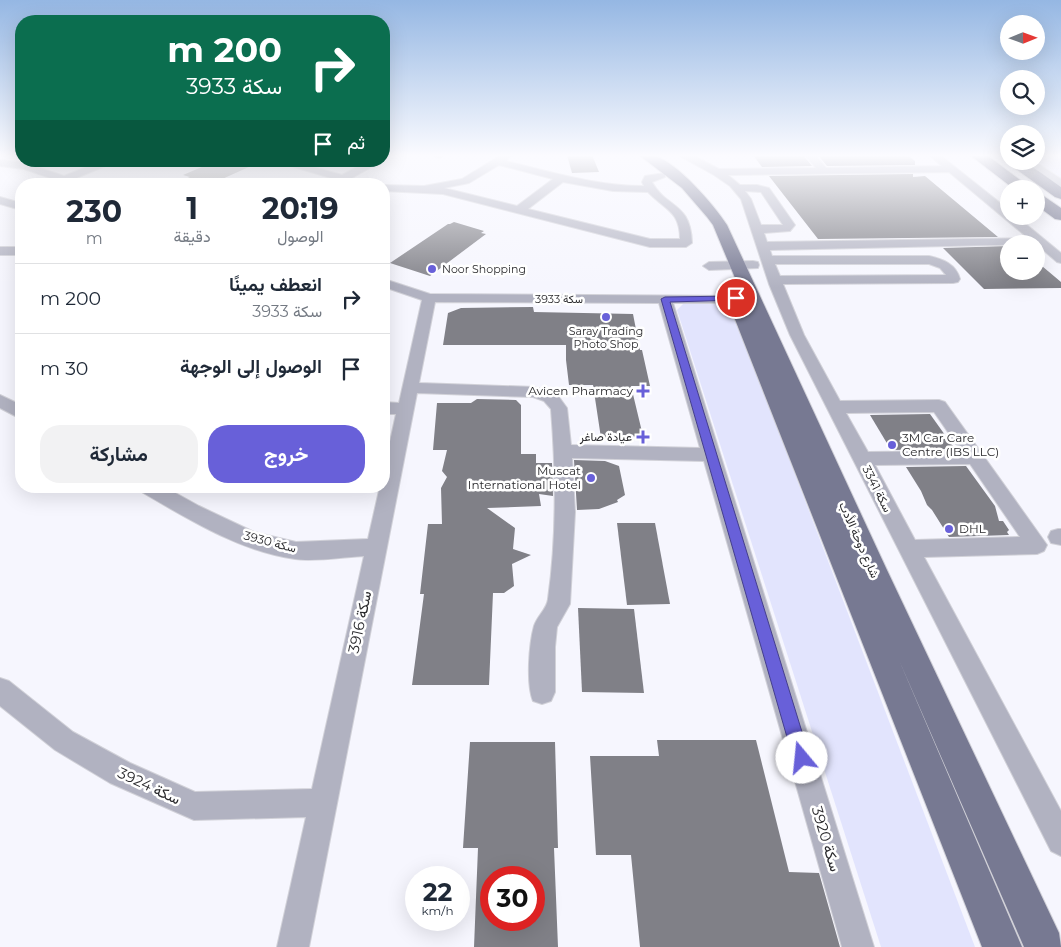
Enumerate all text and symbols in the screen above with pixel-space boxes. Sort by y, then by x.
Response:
north arrow [1000,15,1045,60]
map controls [1000,15,1045,280]
text: 200 m [167,28,282,71]
icon: right [300,35,365,100]
button: search [1000,70,1045,115]
text: سكة 3933 [186,73,282,100]
button: layers [1000,125,1045,170]
icon: arrive [309,130,337,158]
text: ثم [347,131,365,154]
button: + [1000,180,1045,225]
text: 1 [186,190,198,227]
text: 20:19 [262,190,339,227]
text: 230 [66,193,122,230]
text: دقيقة [174,227,211,246]
text: الوصول [277,227,323,246]
text: m [86,229,103,248]
button: − [1000,235,1045,280]
place label: Noor Shopping [442,262,526,276]
marker: Noor Shopping [426,263,438,275]
text: انعطف يمينًا [229,273,322,296]
pin [715,277,757,319]
icon: arrive [722,284,750,312]
icon: right [337,285,365,313]
text: 200 m [40,287,101,310]
street label: سكة 3933 [535,292,583,306]
text: سكة 3933 [252,302,322,321]
marker: Saray Trading Photo Shop [600,311,612,323]
place label: Saray Trading Photo Shop [569,324,643,351]
text: الوصول إلى الوجهة [180,355,322,378]
icon: arrive [337,355,365,383]
text: 30 m [40,357,88,380]
place label: Avicen Pharmacy [528,383,633,398]
marker: Avicen Pharmacy [637,385,649,397]
button: مشاركة [40,425,198,483]
button: خروج [208,425,365,483]
place label: عيادة صاغر [579,429,632,445]
marker: عيادة صاغر [636,430,650,444]
place label: 3M Car Care Centre (IBS LLC) [902,430,999,459]
marker: 3M Car Care Centre (IBS LLC) [886,439,898,451]
place label: Muscat International Hotel [468,463,581,492]
street label: سكة 3341 [859,463,896,515]
marker: Muscat International Hotel [585,472,597,484]
street label: شارع دوحة الأدب [834,499,883,581]
place label: DHL [959,521,986,536]
marker: DHL [943,523,955,535]
street label: سكة 3930 [242,527,298,556]
street label: سكة 3916 [344,589,375,655]
position arrow [775,731,827,783]
street label: سكة 3924 [115,763,184,808]
street label: سكة 3920 [808,804,845,874]
speed limit sign: 30 [480,866,545,931]
text: 22 [423,877,452,907]
text: km/h [421,903,454,918]

